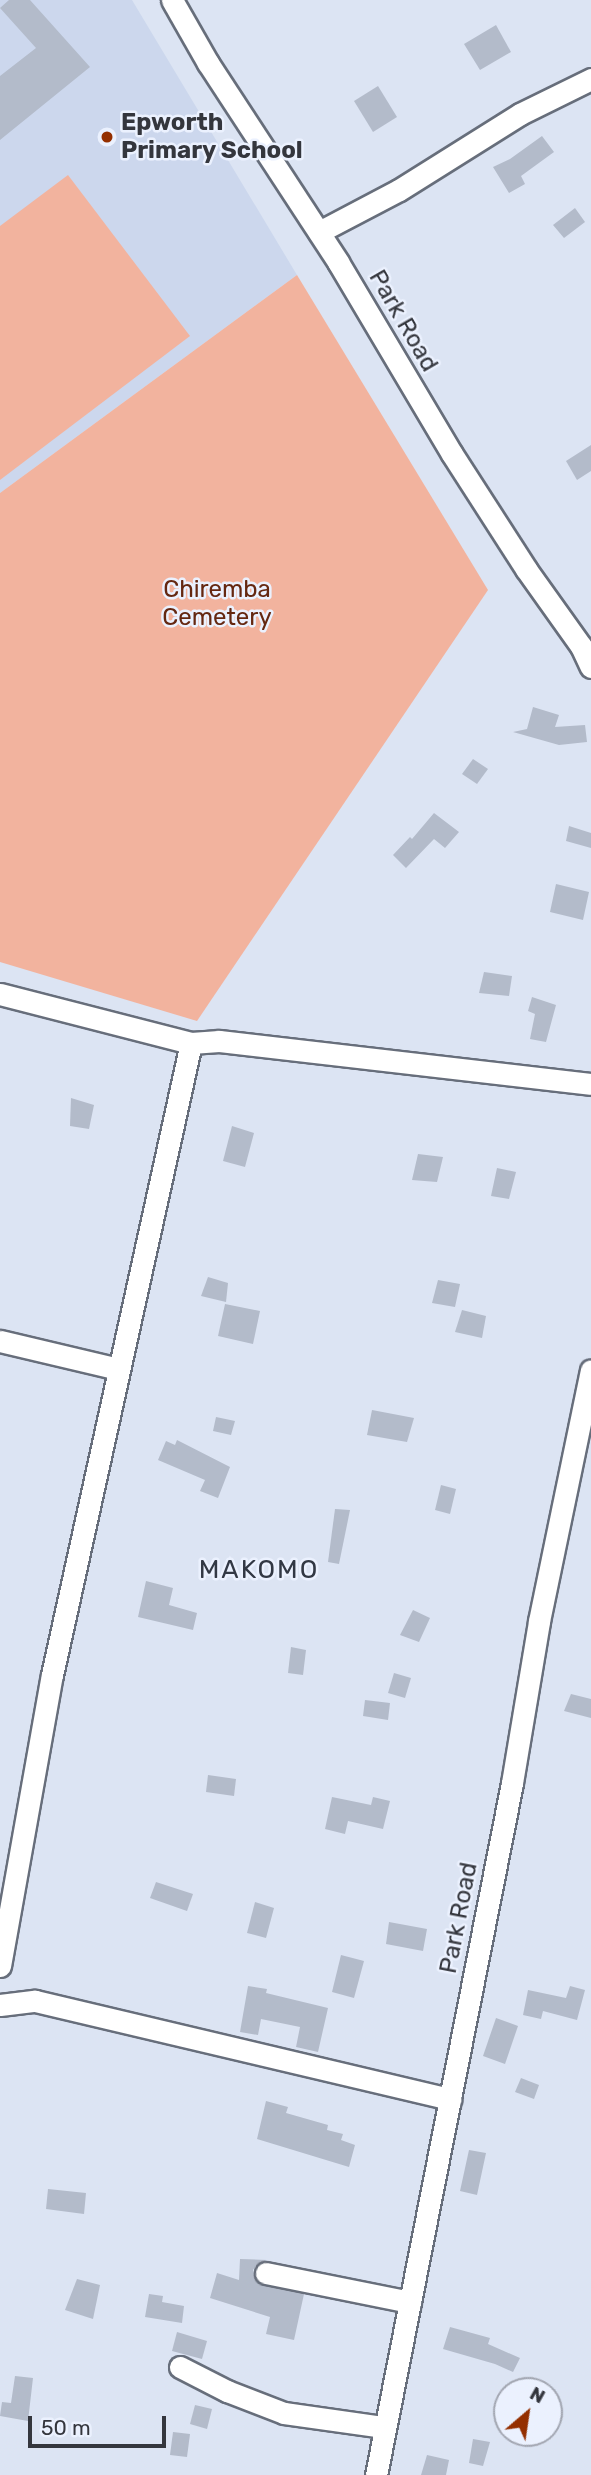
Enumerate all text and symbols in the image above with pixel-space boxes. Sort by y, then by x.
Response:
place label: Epworth Primary School [121,109,303,165]
marker: Epworth Primary School [99,129,115,145]
street label: Park Road [362,265,444,377]
park label: Chiremba Cemetery [162,576,272,632]
district label: MAKOMO [199,1554,319,1586]
street label: Park Road [434,1860,484,1976]
north arrow [493,2377,563,2447]
text: N [526,2382,549,2408]
scale bar [32,2402,170,2446]
text: 50 m [41,2415,91,2440]

